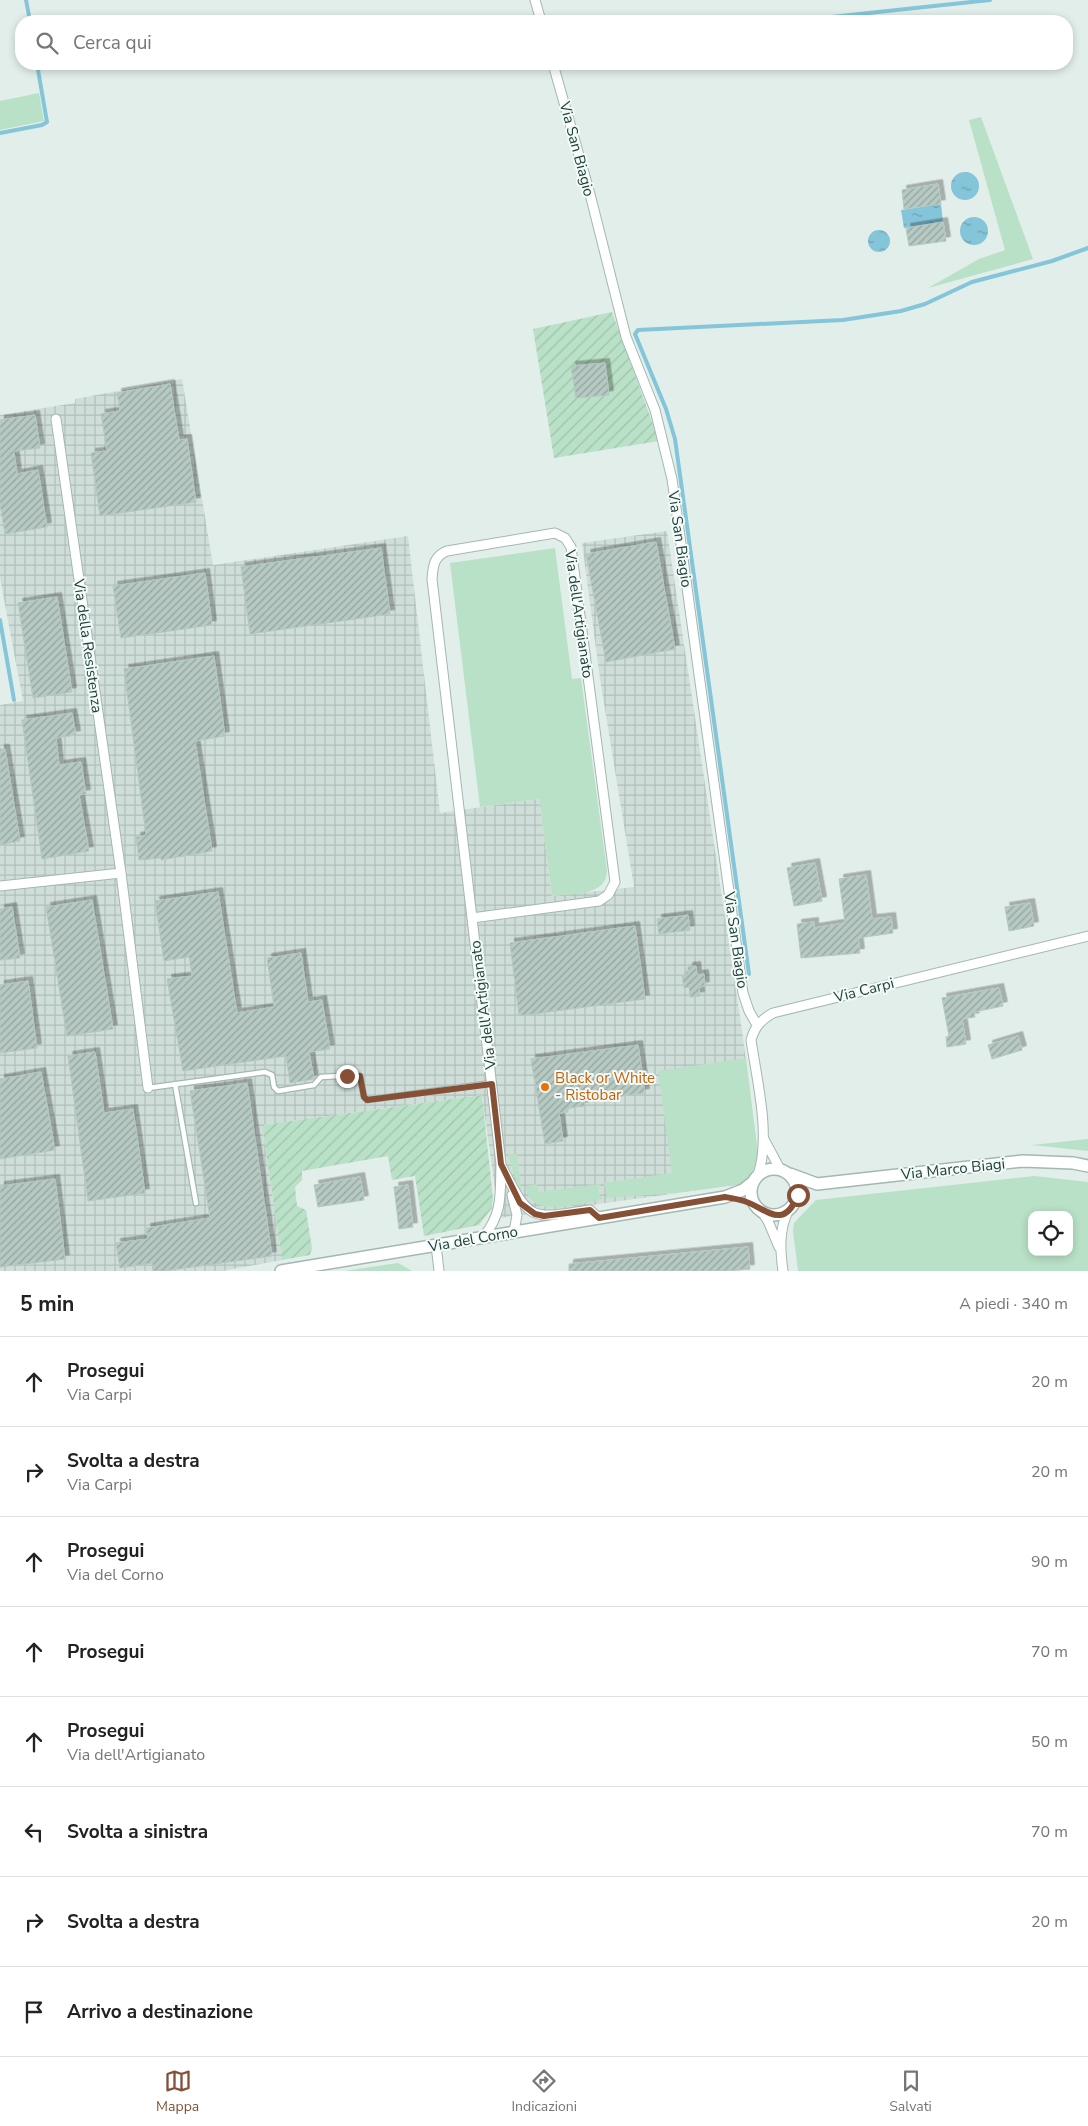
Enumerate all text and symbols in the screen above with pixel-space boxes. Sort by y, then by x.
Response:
search box [15,15,1073,70]
icon: search [33,29,61,57]
text: Cerca qui [73,30,152,56]
street label: Via San Biagio [554,98,599,199]
street label: Via San Biagio [663,488,697,589]
street label: Via dell'Artigianato [560,547,598,680]
street label: Via della Resistenza [69,577,107,714]
street label: Via San Biagio [719,889,753,990]
street label: Via dell'Artigianato [465,939,501,1072]
street label: Via Carpi [831,973,896,1007]
route end [336,1065,359,1088]
place label: Black or White - Ristobar [555,1068,655,1105]
marker: Black or White - Ristobar [539,1081,551,1093]
street label: Via Marco Biagi [899,1154,1006,1185]
route start [787,1184,810,1207]
map controls [1028,1211,1073,1256]
button: locate [1028,1211,1073,1256]
street label: Via del Corno [426,1221,519,1257]
text: 5 min [20,1290,74,1318]
text: A piedi · 340 m [959,1293,1068,1315]
text: Prosegui [67,1358,144,1384]
icon: ahead [20,1368,48,1396]
text: 20 m [1031,1371,1068,1393]
text: Via Carpi [67,1384,132,1406]
text: Svolta a destra [67,1448,200,1474]
icon: right [20,1458,48,1486]
text: 20 m [1031,1461,1068,1483]
text: Via Carpi [67,1474,132,1496]
text: Prosegui [67,1538,144,1564]
icon: ahead [20,1548,48,1576]
text: 90 m [1031,1551,1068,1573]
text: Via del Corno [67,1564,164,1586]
icon: ahead [20,1638,48,1666]
text: Prosegui [67,1639,144,1665]
text: 70 m [1031,1641,1068,1663]
text: Prosegui [67,1718,144,1744]
icon: ahead [20,1728,48,1756]
text: 50 m [1031,1731,1068,1753]
text: Via dell'Artigianato [67,1744,205,1766]
icon: left [20,1818,48,1846]
text: Svolta a sinistra [67,1819,208,1845]
text: 70 m [1031,1821,1068,1843]
icon: right [20,1908,48,1936]
text: Svolta a destra [67,1909,200,1935]
text: 20 m [1031,1911,1068,1933]
icon: arrive [20,1998,48,2026]
text: Arrivo a destinazione [67,1999,253,2025]
tab: Mappa [156,2067,199,2116]
tab: Indicazioni [511,2067,577,2116]
tab: Salvati [889,2067,932,2116]

